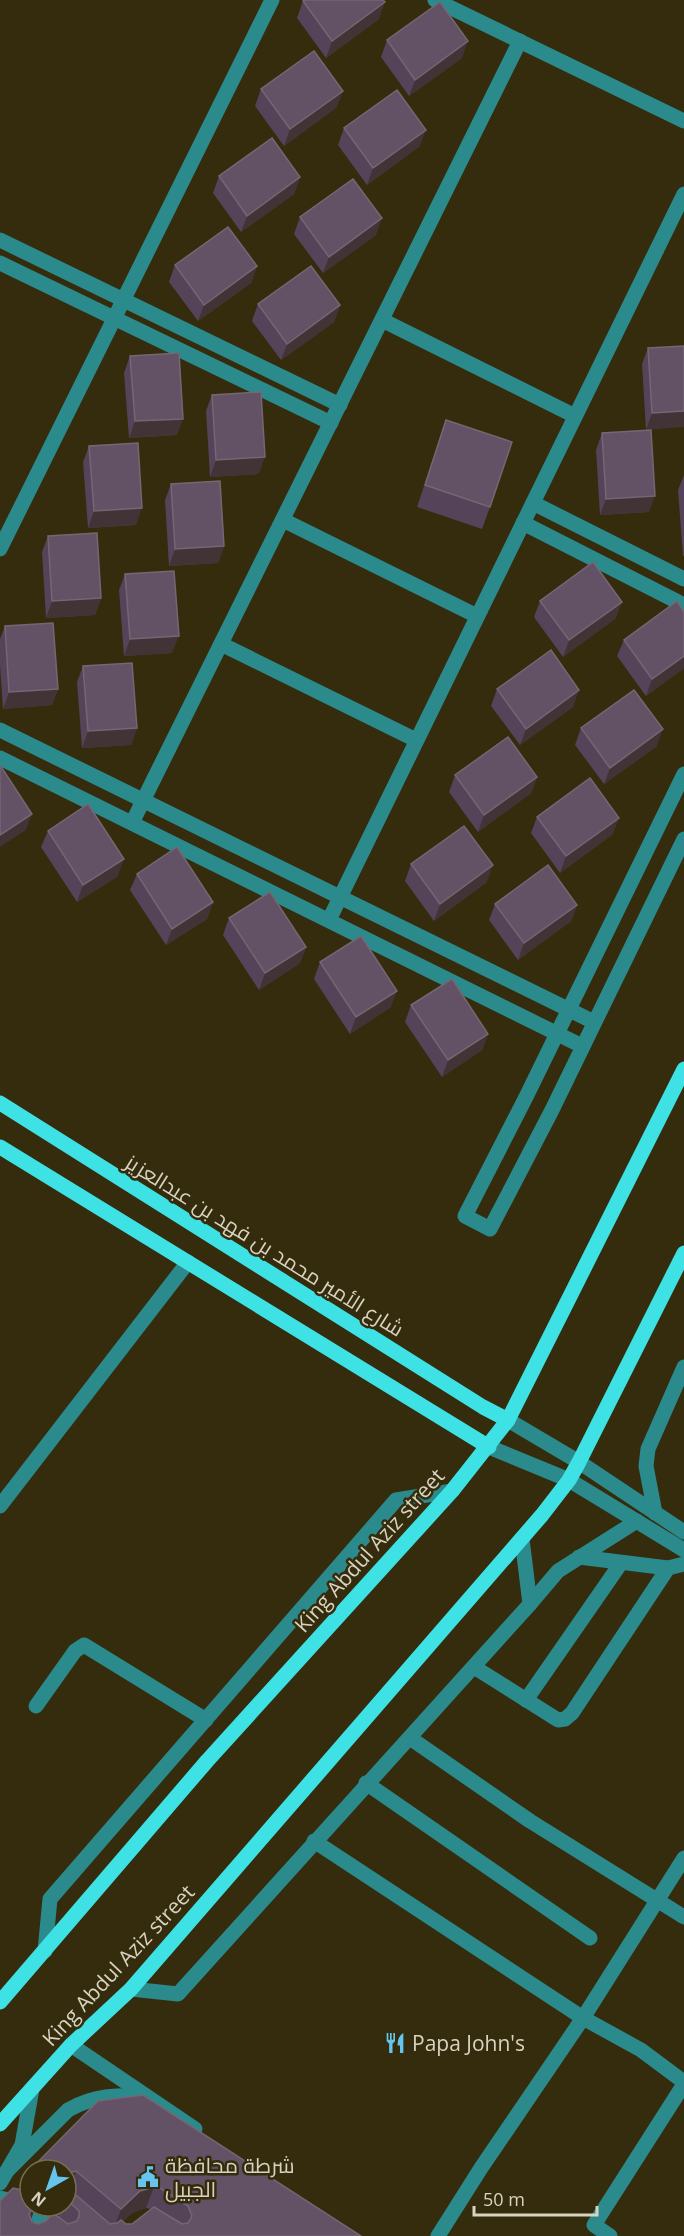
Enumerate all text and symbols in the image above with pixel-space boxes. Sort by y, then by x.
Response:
street label: شارع الأمير محمد بن فهد بن عبدالعزيز [119,1147,409,1343]
street label: King Abdul Aziz street [288,1462,450,1638]
street label: King Abdul Aziz street [36,1878,200,2052]
place label: Papa John's [412,2029,525,2057]
restaurant icon: Papa John's [383,2031,407,2055]
place label: شرطة محافظة الجبيل [165,2151,294,2203]
north arrow [18,2158,78,2218]
public building icon: شرطة محافظة الجبيل [136,2165,160,2189]
scale bar [474,2179,597,2217]
text: N [26,2187,50,2212]
text: 50 m [483,2187,525,2211]

